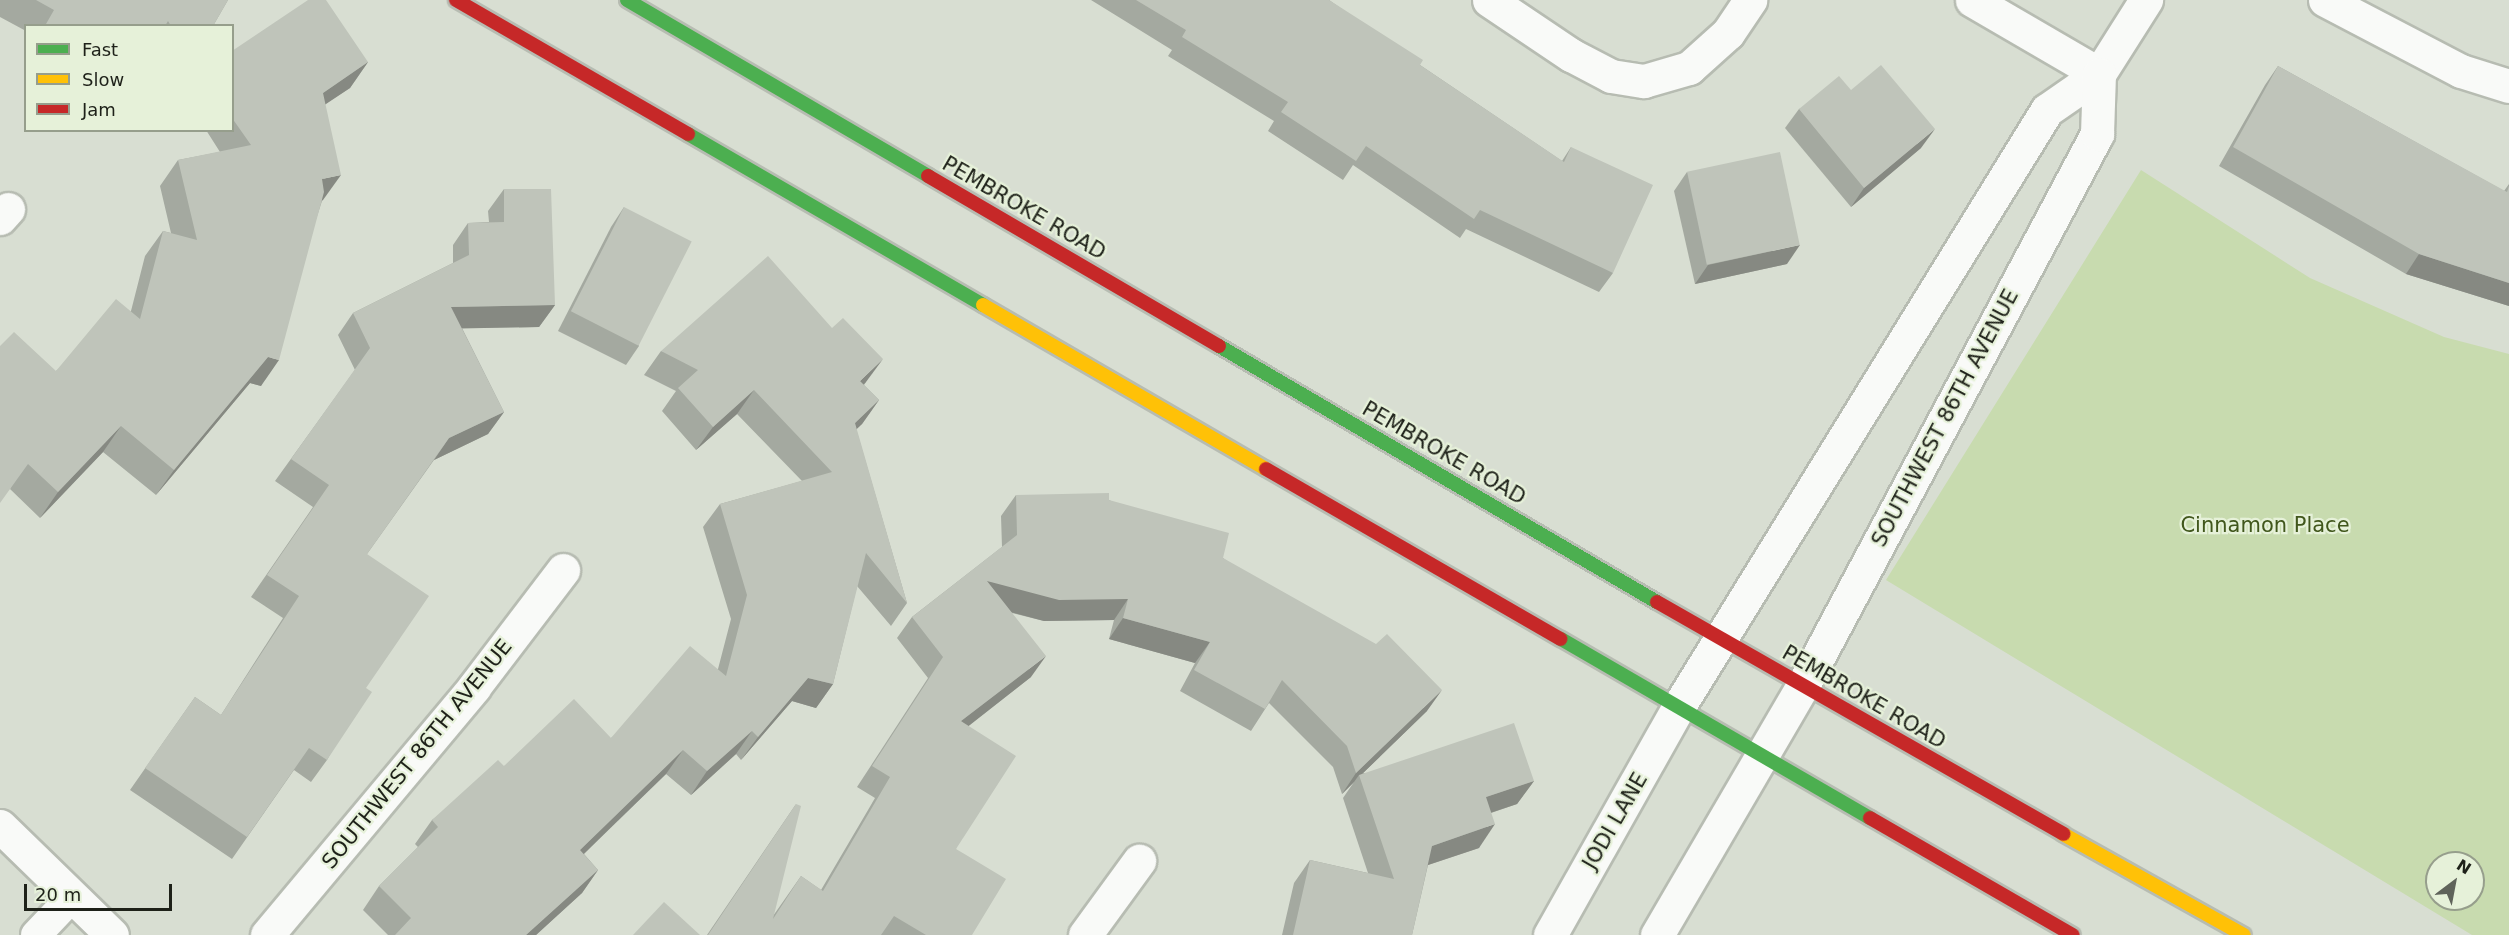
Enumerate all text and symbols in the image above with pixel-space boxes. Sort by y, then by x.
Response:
legend [24,24,234,132]
text: Fast [82,39,118,60]
text: Slow [82,69,124,90]
text: Jam [82,99,116,120]
street label: PEMBROKE ROAD [938,151,1110,265]
street label: SOUTHWEST 86TH AVENUE [1866,285,2024,551]
street label: PEMBROKE ROAD [1358,396,1530,510]
park label: Cinnamon Place [2180,512,2350,538]
street label: SOUTHWEST 86TH AVENUE [317,634,517,874]
street label: PEMBROKE ROAD [1778,640,1950,754]
street label: JODI LANE [1577,768,1653,874]
north arrow [2425,851,2485,911]
text: N [2453,855,2474,879]
scale bar [27,872,176,910]
text: 20 m [35,884,81,905]

